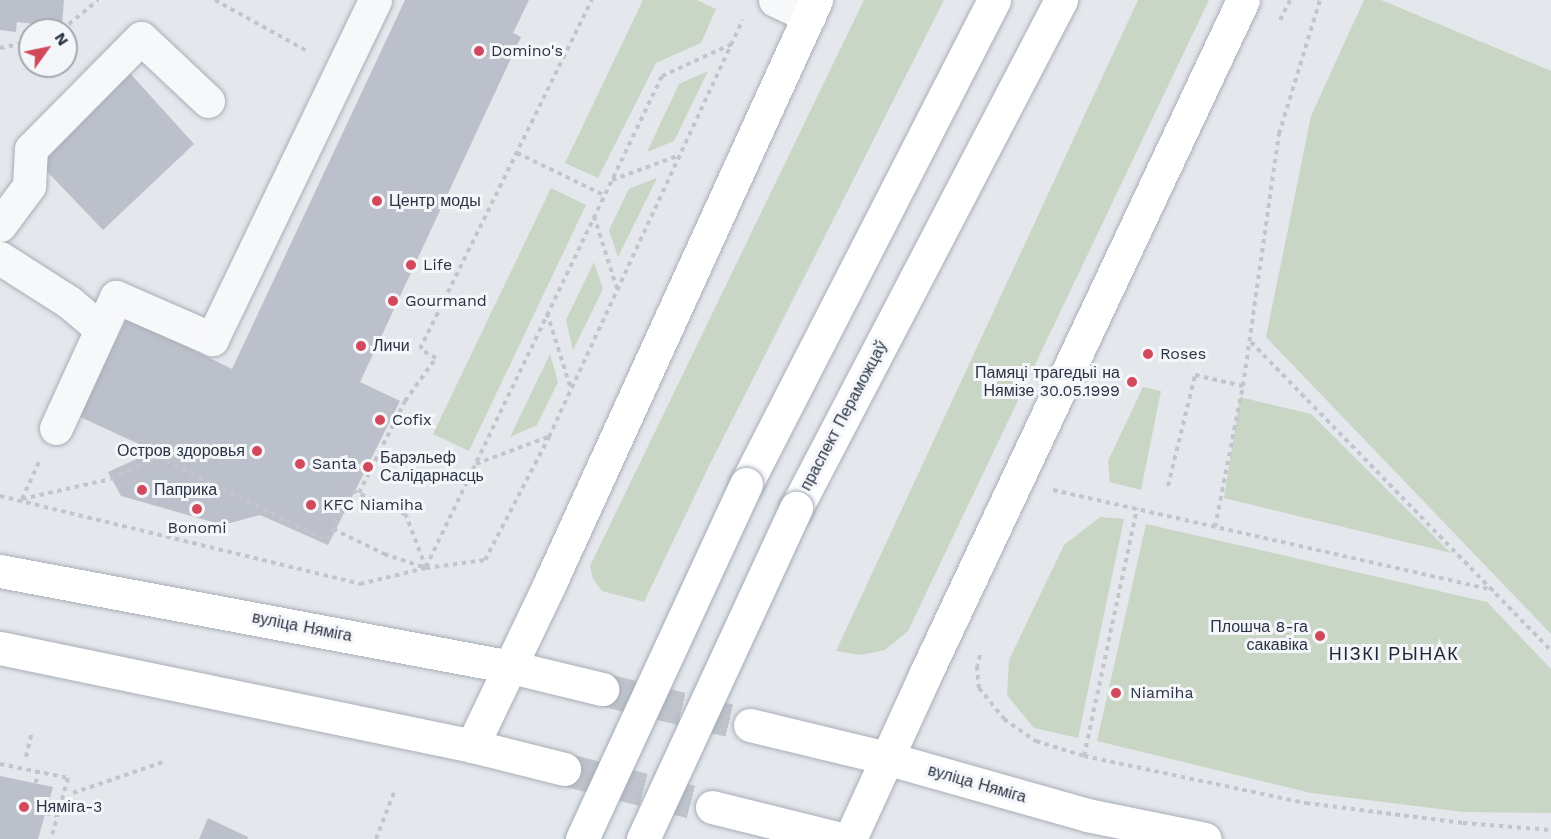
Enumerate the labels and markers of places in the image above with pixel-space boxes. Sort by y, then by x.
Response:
place label: Domino's [491,41,563,61]
marker: Domino's [472,44,486,58]
place label: Центр моды [389,191,481,211]
marker: Центр моды [370,194,384,208]
place label: Life [423,255,452,275]
marker: Life [404,258,418,272]
place label: Gourmand [405,291,487,311]
marker: Gourmand [386,294,400,308]
place label: Личи [373,336,410,356]
marker: Личи [354,339,368,353]
place label: Roses [1160,344,1206,364]
marker: Roses [1141,347,1155,361]
place label: Памяці трагедыі на Нямізе 30.05.1999 [975,363,1120,401]
marker: Памяці трагедыі на Нямізе 30.05.1999 [1125,375,1139,389]
place label: Cofix [392,410,432,430]
marker: Cofix [373,413,387,427]
place label: Остров здоровья [117,441,245,461]
marker: Остров здоровья [250,444,264,458]
place label: Барэльеф Салідарнасць [380,448,484,486]
place label: Santa [312,454,357,474]
marker: Santa [293,457,307,471]
marker: Барэльеф Салідарнасць [361,460,375,474]
place label: Паприка [154,480,217,500]
marker: Паприка [135,483,149,497]
place label: KFC Niamiha [323,495,423,515]
marker: KFC Niamiha [304,498,318,512]
marker: Bonomi [190,502,204,516]
place label: Bonomi [167,518,227,538]
place label: Плошча 8-га сакавіка [1210,617,1308,655]
marker: Плошча 8-га сакавіка [1313,629,1327,643]
place label: Niamiha [1130,683,1194,703]
marker: Niamiha [1107,684,1125,702]
place label: Няміга-3 [36,797,102,817]
marker: Няміга-3 [17,800,31,814]

